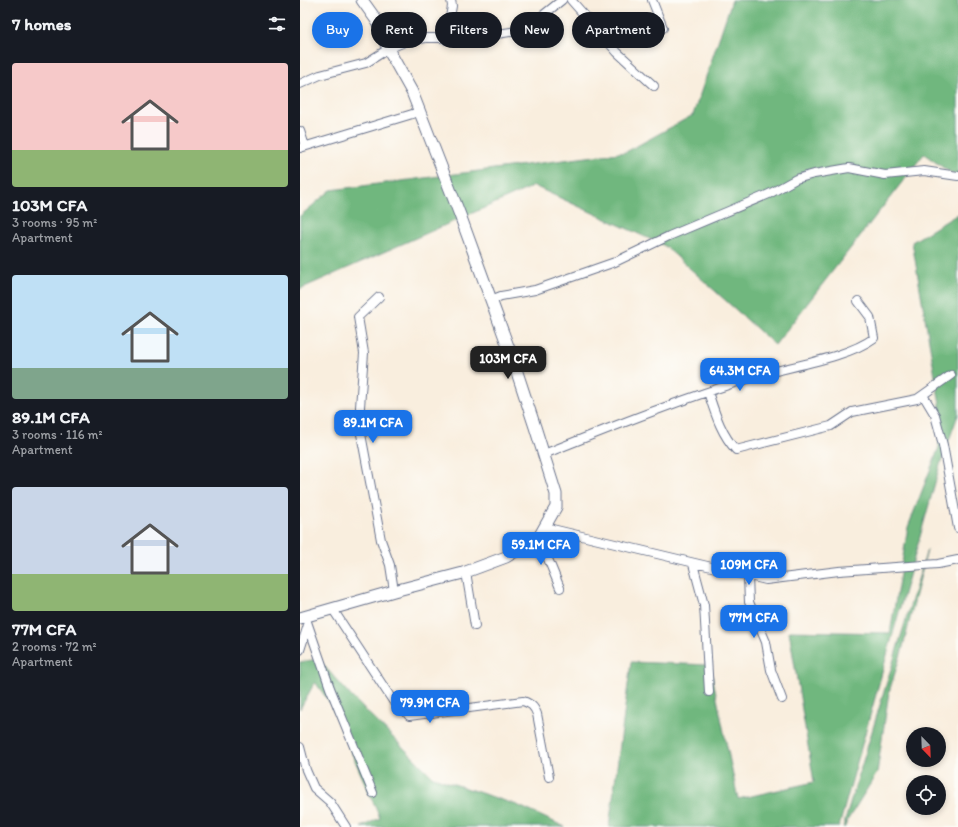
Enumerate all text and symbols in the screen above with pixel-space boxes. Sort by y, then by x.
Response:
chip: Buy [312,12,363,48]
chip: Rent [371,12,427,48]
chip: Filters [435,12,502,48]
chip: New [510,12,564,48]
chip: Apartment [572,12,665,48]
icon: filters [266,13,288,35]
text: 7 homes [12,14,72,34]
icon: home [114,89,186,161]
text: 103M CFA [12,195,87,215]
text: 3 rooms · 95 m² [12,215,97,230]
text: Apartment [12,230,73,245]
icon: home [114,301,186,373]
pin: 103M CFA [467,346,549,380]
text: 103M CFA [479,351,537,366]
pin: 64.3M CFA [694,358,786,392]
text: 64.3M CFA [709,363,771,378]
text: 89.1M CFA [12,407,90,427]
pin: 89.1M CFA [327,410,419,444]
text: 89.1M CFA [343,415,403,430]
text: 3 rooms · 116 m² [12,427,103,442]
text: Apartment [12,442,73,457]
icon: home [114,513,186,585]
pin: 59.1M CFA [495,532,587,566]
text: 59.1M CFA [511,537,571,552]
pin: 109M CFA [708,552,790,586]
text: 109M CFA [720,557,778,572]
pin: 77M CFA [717,605,791,639]
text: 77M CFA [729,610,779,625]
text: 77M CFA [12,619,77,639]
text: 2 rooms · 72 m² [12,639,97,654]
text: Apartment [12,654,73,669]
pin: 79.9M CFA [384,690,476,724]
text: 79.9M CFA [400,695,460,710]
north arrow [906,727,946,767]
map controls [906,727,946,815]
button: locate [906,775,946,815]

